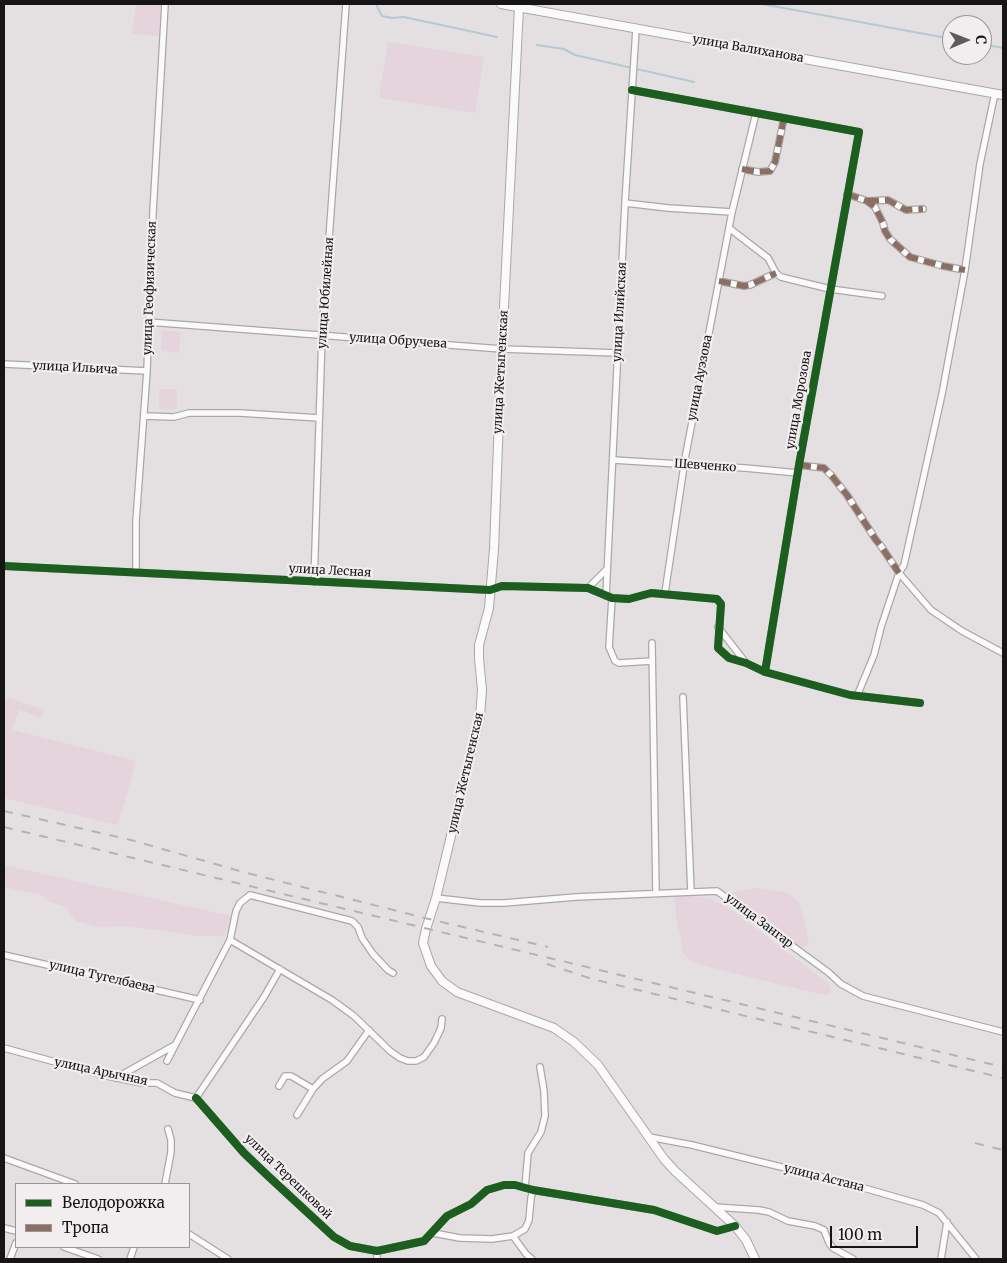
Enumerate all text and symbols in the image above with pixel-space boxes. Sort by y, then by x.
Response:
north arrow [942,15,992,65]
street label: улица Валиханова [691,32,805,66]
text: С [972,35,990,45]
street label: улица Геофизическая [140,221,160,355]
street label: улица Юбилейная [315,237,337,349]
street label: улица Илийская [610,262,630,362]
street label: улица Жетыгенская [491,310,511,434]
street label: улица Обручева [349,330,447,352]
street label: улица Ауэзова [685,334,715,422]
street label: улица Морозова [783,350,815,450]
street label: улица Ильича [32,359,118,377]
street label: Шевченко [673,457,737,475]
street label: улица Лесная [288,562,372,580]
street label: улица Жетыгенская [445,711,487,835]
street label: улица Зангар [722,891,796,951]
street label: улица Тугелбаева [48,958,156,996]
street label: улица Арычная [53,1055,149,1089]
street label: улица Терешковой [241,1132,335,1222]
street label: улица Астана [782,1161,866,1195]
legend [15,1183,190,1248]
text: Велодорожка [62,1193,165,1212]
scale bar [832,1216,920,1248]
text: Тропа [62,1218,109,1237]
text: 100 m [838,1225,882,1244]

